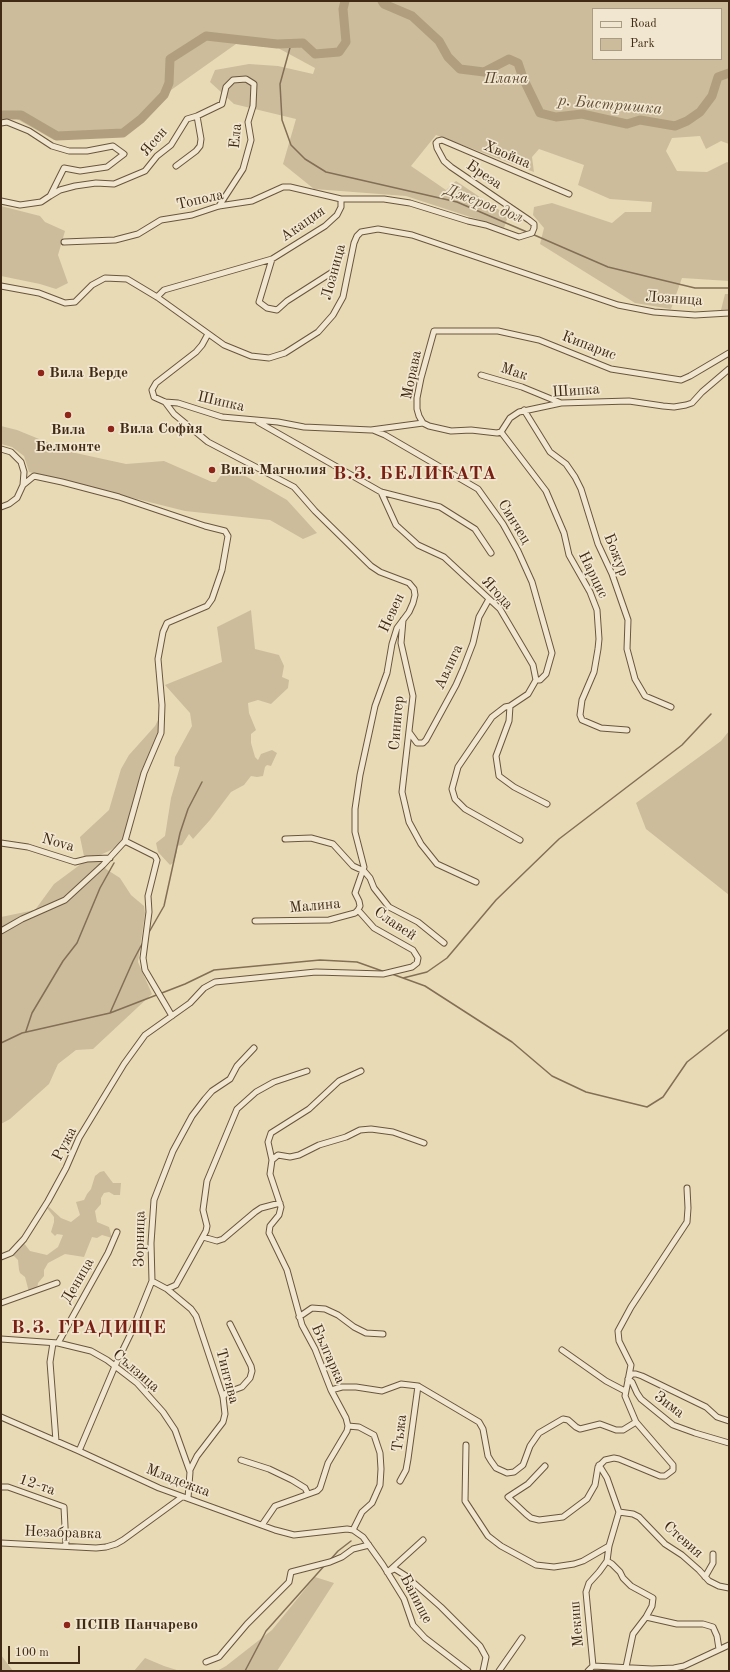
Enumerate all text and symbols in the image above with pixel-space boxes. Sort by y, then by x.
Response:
legend [592,8,722,60]
text: Road [630,18,657,30]
text: Park [630,38,655,50]
park label: Плана [484,70,528,88]
water label: р. Бистришка [557,91,663,119]
street label: Ела [226,123,246,149]
street label: Ясен [136,124,172,160]
street label: Хвойна [481,137,533,173]
street label: Бреза [463,157,505,193]
water label: Джеров дол [442,180,526,228]
street label: Топола [175,186,225,214]
street label: Акация [277,202,329,246]
street label: Лозница [318,242,350,302]
street label: Лозница [645,288,703,310]
street label: Кипарис [559,327,619,365]
street label: Морава [398,349,426,401]
street label: Мак [498,359,530,385]
place label: Вила Верде [49,364,128,382]
marker: Вила Верде [36,368,46,378]
street label: Шипка [552,380,600,402]
street label: Шипка [196,388,246,416]
marker: Вила Белмонте [63,410,73,420]
place label: Вила Софѝя [119,420,203,438]
place label: Вила Белмонте [35,421,101,456]
marker: Вила Софѝя [106,424,116,434]
place label: Вила Магнолия [220,461,327,479]
district label: В.З. БЕЛИКАТА [333,463,497,485]
marker: Вила Магнолия [207,465,217,475]
street label: Синчец [493,496,535,548]
street label: Божур [599,531,633,579]
street label: Нарцис [574,549,612,601]
street label: Ягода [477,573,517,613]
street label: Невен [375,591,409,635]
street label: Авлига [431,642,467,692]
street label: Синигер [386,695,408,751]
street label: Nova [40,830,76,856]
street label: Малина [289,895,341,917]
street label: Славей [370,903,420,945]
street label: Ружа [49,1124,81,1164]
street label: Зорница [131,1211,149,1267]
street label: Деница [58,1255,98,1307]
district label: В.З. ГРАДИЩЕ [11,1317,167,1339]
street label: Българка [307,1322,349,1386]
street label: Сълзица [109,1346,163,1396]
street label: Тинтява [211,1346,243,1406]
street label: Зима [650,1388,688,1422]
street label: Тъжа [389,1413,411,1453]
street label: Младежка [143,1461,213,1501]
street label: 12-та [16,1470,58,1500]
street label: Стевия [659,1518,707,1562]
street label: Незабравка [24,1523,102,1543]
street label: Банище [396,1572,436,1626]
street label: Мекиш [566,1600,588,1648]
place label: ПСПВ Панчарево [75,1616,198,1634]
marker: ПСПВ Панчарево [62,1620,72,1630]
scale bar [10,1638,82,1664]
text: 100 m [15,1647,49,1659]

